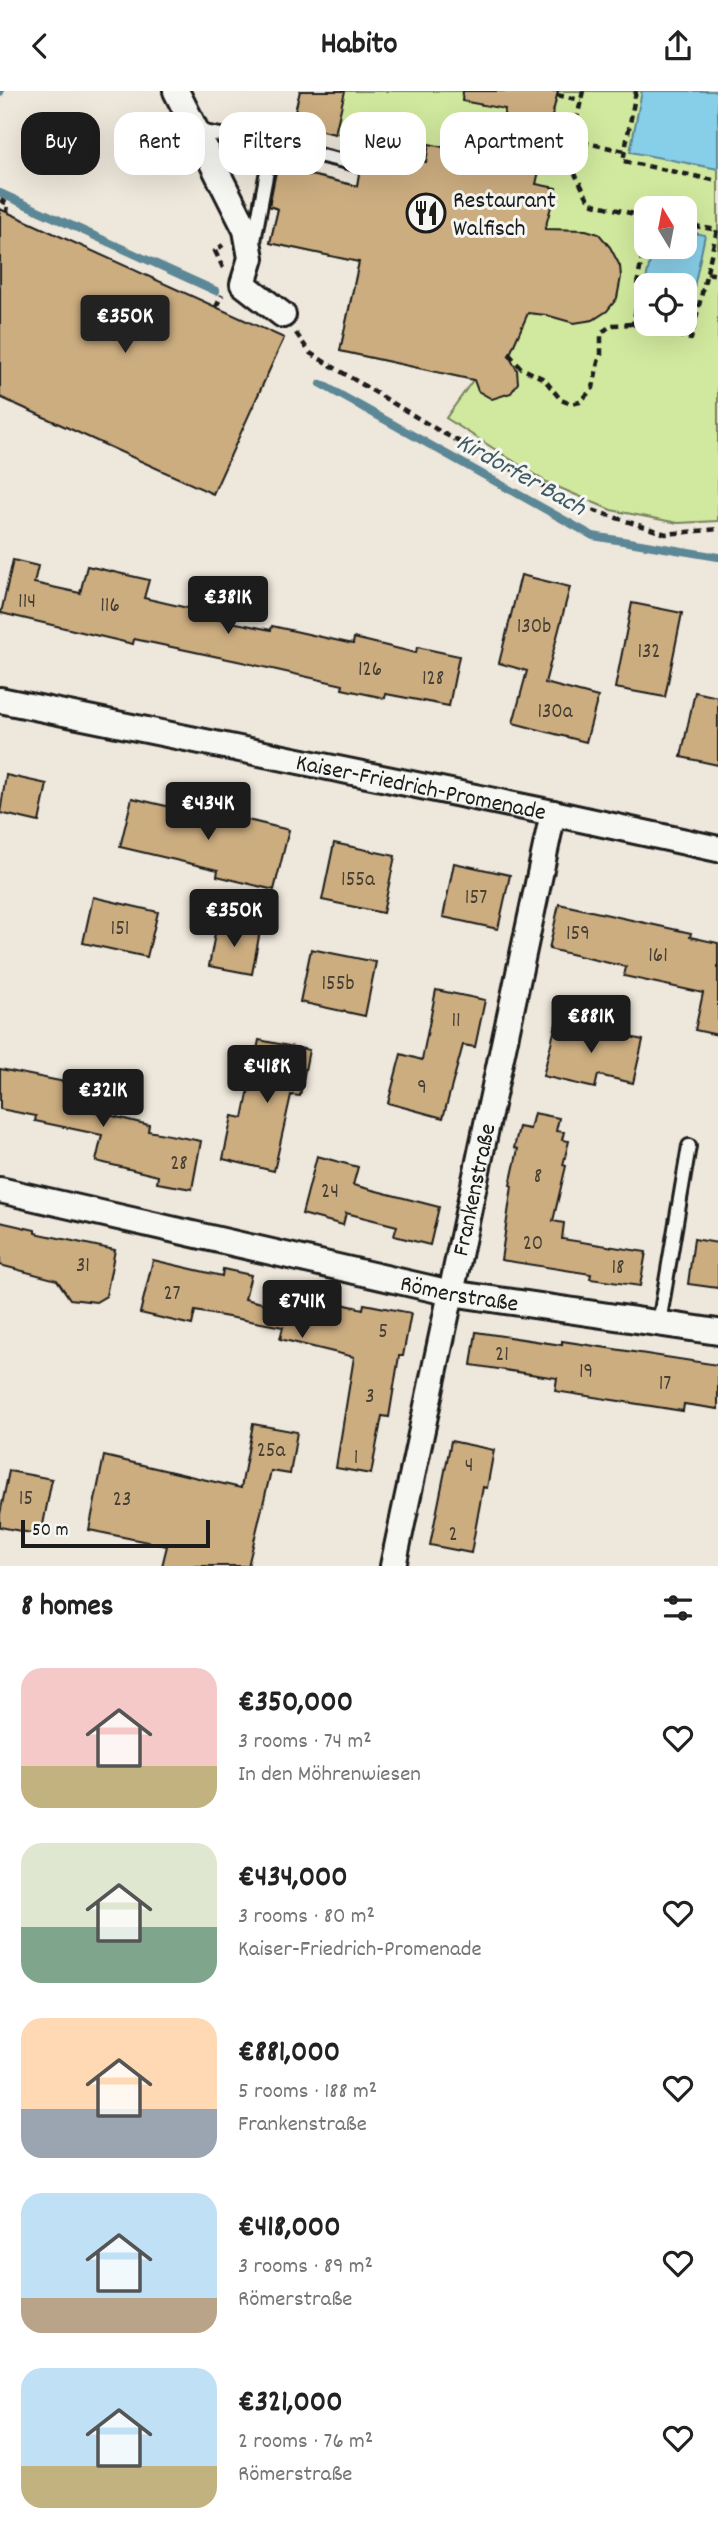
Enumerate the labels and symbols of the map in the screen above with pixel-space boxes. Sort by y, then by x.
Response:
place label: Restaurant Walfisch [453,185,556,247]
restaurant icon: Restaurant Walfisch [405,192,447,234]
north arrow [634,196,696,259]
pin: €350K [76,295,174,355]
water label: Kirdorfer Bach [449,425,593,527]
pin: €381K [179,577,277,636]
house number: 114 [18,588,36,618]
house number: 116 [100,592,120,622]
house number: 130b [517,613,551,643]
house number: 132 [637,638,661,668]
house number: 126 [358,656,382,686]
house number: 128 [422,665,444,695]
house number: 130a [537,698,574,728]
street label: Kaiser-Friedrich-Promenade [293,747,549,831]
pin: €434K [159,783,257,842]
house number: 155a [341,866,376,896]
house number: 157 [465,884,487,914]
pin: €350K [185,889,283,949]
house number: 151 [111,915,129,945]
house number: 159 [566,920,590,950]
house number: 161 [648,942,668,972]
house number: 155b [321,970,355,1000]
pin: €881K [542,995,640,1055]
house number: 11 [451,1007,461,1037]
pin: €418K [218,1045,316,1105]
pin: €321K [54,1069,152,1129]
house number: 9 [417,1074,427,1104]
street label: Frankenstraße [445,1121,507,1259]
house number: 28 [170,1150,188,1180]
house number: 8 [534,1163,542,1193]
house number: 24 [321,1178,339,1208]
house number: 20 [523,1230,543,1260]
house number: 31 [76,1252,90,1282]
house number: 18 [611,1254,625,1284]
street label: Römerstraße [396,1268,520,1323]
house number: 27 [163,1280,181,1310]
pin: €741K [253,1281,351,1340]
house number: 5 [378,1318,388,1348]
house number: 21 [495,1341,509,1371]
house number: 19 [579,1358,593,1388]
house number: 17 [659,1370,671,1400]
house number: 3 [365,1383,375,1413]
house number: 25a [257,1437,287,1467]
house number: 1 [354,1444,358,1474]
house number: 4 [465,1452,473,1482]
house number: 15 [19,1485,33,1515]
house number: 23 [113,1486,131,1516]
scale bar [21,1517,210,1549]
house number: 2 [448,1521,458,1551]

